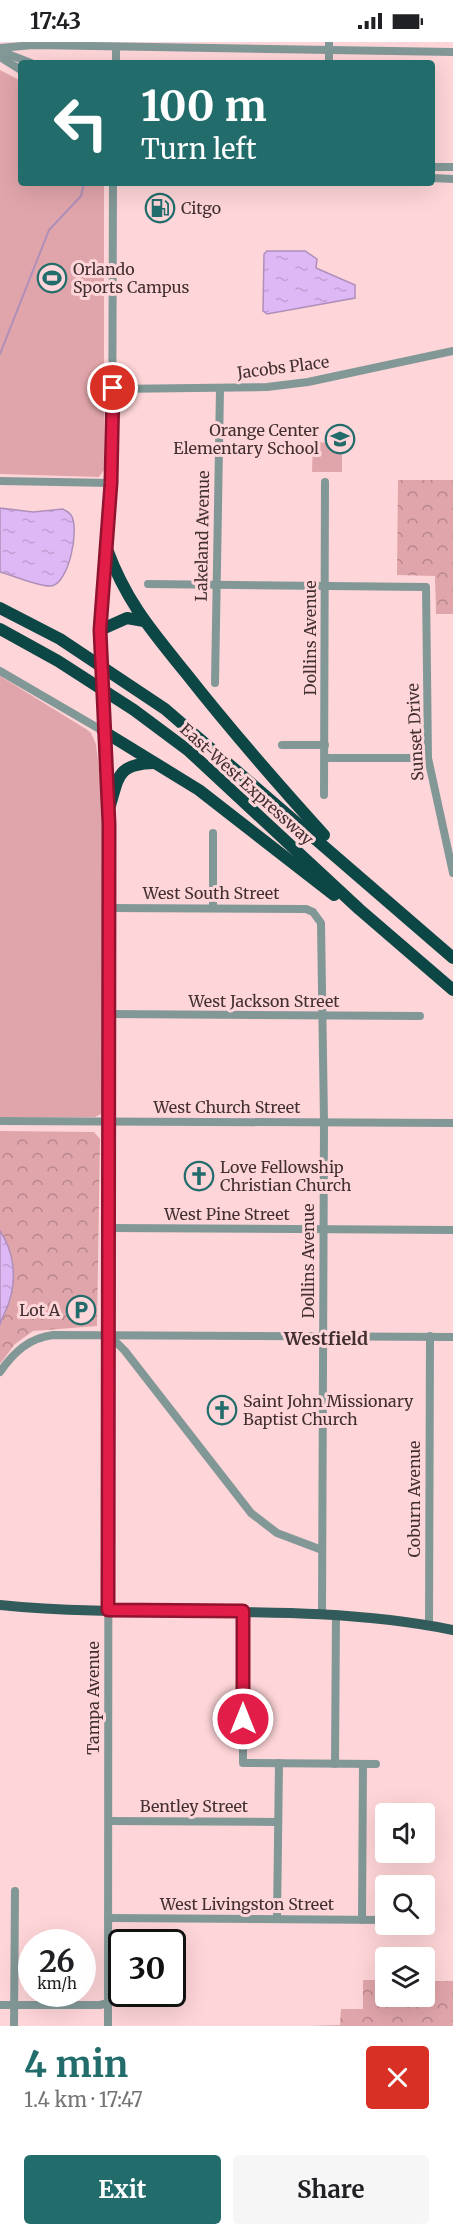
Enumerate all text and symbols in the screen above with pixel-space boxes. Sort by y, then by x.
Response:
text: 17:43 [30,7,81,35]
text: 100 m [141,80,267,132]
icon: left [42,84,120,162]
text: Turn left [141,132,256,166]
fuel station icon: Citgo [144,192,176,224]
place label: Citgo [181,198,221,218]
place label: Orlando Sports Campus [73,259,190,297]
sports icon: Orlando Sports Campus [36,262,68,294]
street label: Jacobs Place [235,351,330,383]
pin [87,362,138,413]
icon: arrive [96,371,129,404]
place label: Orange Center Elementary School [173,420,319,458]
school or university icon: Orange Center Elementary School [324,423,356,455]
street label: Lakeland Avenue [191,470,213,602]
street label: Dollins Avenue [300,580,320,696]
street label: Sunset Drive [402,683,428,781]
street label: East-West Expressway [176,719,318,850]
street label: West South Street [142,883,280,903]
street label: West Jackson Street [187,991,340,1011]
street label: West Church Street [153,1097,301,1117]
place label: Love Fellowship Christian Church [220,1157,352,1195]
church icon: Love Fellowship Christian Church [183,1160,215,1192]
street label: Dollins Avenue [298,1203,318,1319]
street label: West Pine Street [163,1204,291,1224]
parking icon: Lot A [65,1294,97,1326]
place label: Lot A [19,1300,61,1320]
district label: Westfield [283,1327,368,1350]
place label: Saint John Missionary Baptist Church [243,1391,414,1429]
church icon: Saint John Missionary Baptist Church [206,1394,238,1426]
street label: Coburn Avenue [404,1441,424,1557]
street label: Tampa Avenue [83,1641,103,1755]
position arrow [211,1687,275,1751]
street label: Bentley Street [140,1796,249,1816]
map controls [375,1803,435,2007]
button: sound [375,1803,435,1863]
button: search [375,1875,435,1935]
street label: West Livingston Street [159,1894,335,1914]
speed limit sign: 30 [108,1929,186,2007]
text: 26 [39,1942,75,1980]
button: layers [375,1947,435,2007]
text: km/h [37,1974,77,1993]
text: 4 min [24,2042,128,2087]
button: close [366,2046,429,2109]
text: 1.4 km · 17:47 [24,2087,143,2112]
button: Exit [24,2155,221,2224]
button: Share [233,2155,429,2224]

